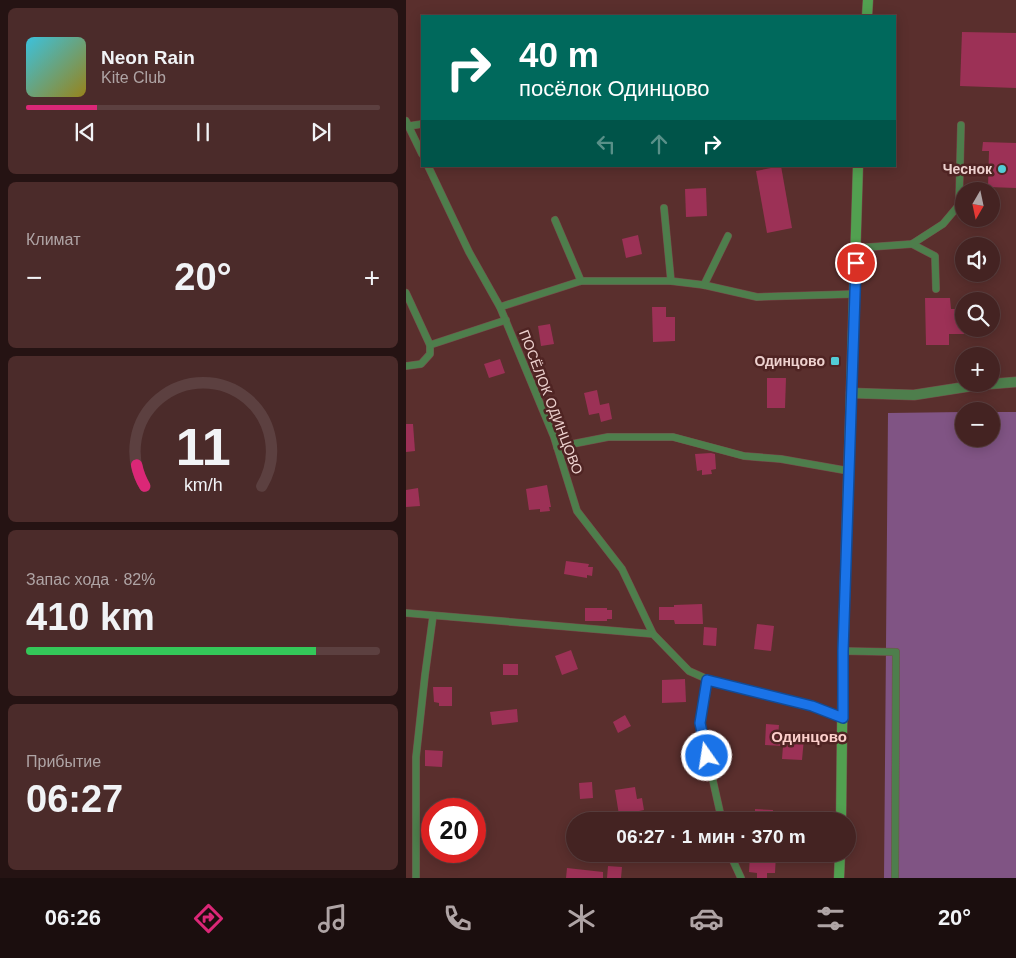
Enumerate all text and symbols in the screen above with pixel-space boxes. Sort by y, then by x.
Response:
icon: right [436,35,501,100]
text: 40 m [519,35,599,74]
text: Neon Rain [101,47,195,68]
text: Kite Club [101,69,166,86]
text: посёлок Одинцово [519,76,710,101]
icon: previous [71,118,99,146]
icon: pause [189,118,217,146]
icon: next [307,118,335,146]
icon: left [592,130,620,158]
icon: ahead [645,130,673,158]
icon: right [698,130,726,158]
place label: Чеснок [943,161,993,177]
marker: Чеснок [996,163,1008,175]
north arrow [955,182,1000,228]
map controls [955,182,1000,447]
text: Климат [26,231,80,248]
button: sound [955,237,1000,282]
pin [835,242,877,284]
icon: arrive [842,249,870,277]
text: 20° [174,256,232,298]
text: − [26,262,42,293]
text: + [364,262,380,293]
button: search [955,292,1000,337]
street label: ПОСЁЛОК ОДИНЦОВО [516,327,586,477]
button: + [955,347,1000,392]
place label: Одинцово [754,353,825,369]
marker: Одинцово [829,355,841,367]
button: − [955,402,1000,447]
text: 11 [176,418,230,476]
text: km/h [184,475,222,495]
text: Запас хода · 82% [26,571,155,588]
text: 410 km [26,596,155,638]
district label: Одинцово [771,728,847,745]
position arrow [680,729,732,781]
text: Прибытие [26,753,101,770]
text: 06:27 [26,778,123,820]
speed limit sign: 20 [421,798,486,863]
text: 06:27 · 1 мин · 370 m [616,826,806,847]
icon: directions [191,901,226,936]
icon: music [315,901,350,936]
icon: phone [440,901,475,936]
icon: climate [564,901,599,936]
icon: car [689,901,724,936]
icon: filters [813,901,848,936]
text: 06:26 [45,905,101,930]
text: 20° [938,905,971,930]

